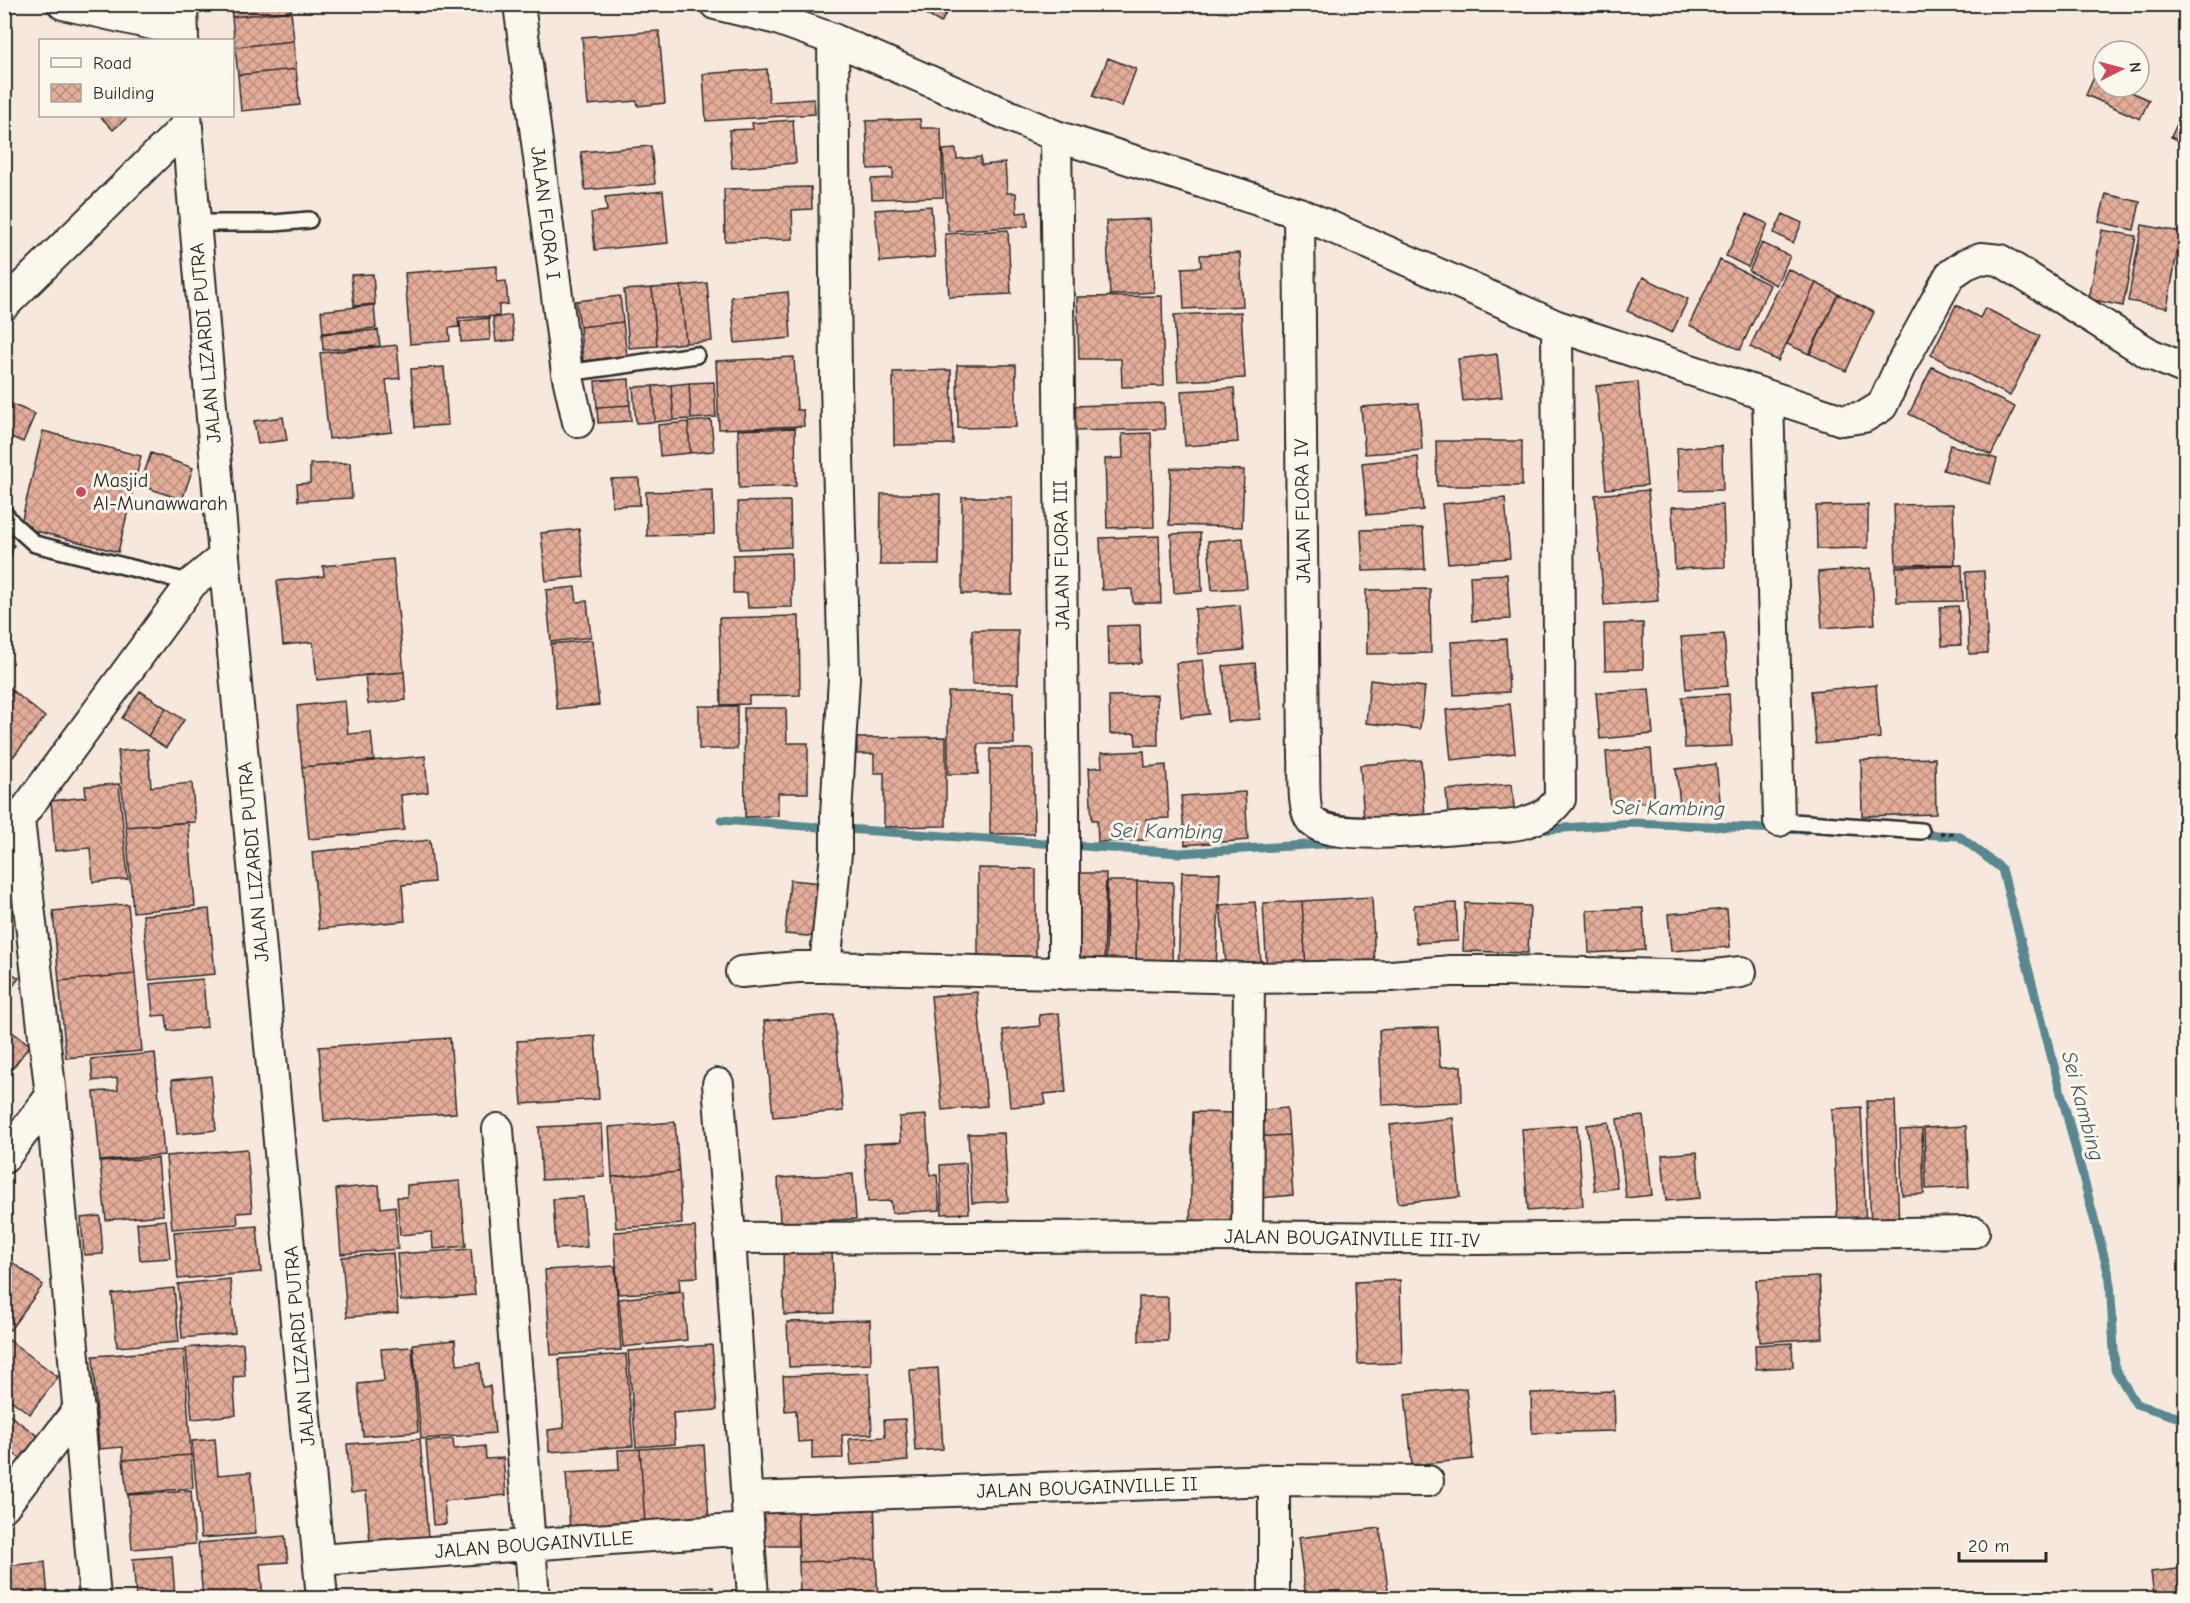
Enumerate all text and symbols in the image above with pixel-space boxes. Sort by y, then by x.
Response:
legend [39,39,234,117]
north arrow [2091,39,2151,99]
text: Road [93,53,132,74]
text: N [2125,61,2144,74]
text: Building [93,83,155,104]
street label: JALAN FLORA I [526,145,565,281]
street label: JALAN LIZARDI PUTRA [185,242,226,444]
street label: JALAN FLORA IV [1290,438,1315,584]
place label: Masjid Al-Munawwarah [93,469,228,515]
street label: JALAN FLORA III [1049,480,1074,630]
marker: Masjid Al-Munawwarah [74,485,88,499]
street label: JALAN LIZARDI PUTRA [233,761,274,963]
water label: Sei Kambing [1613,795,1725,821]
water label: Sei Kambing [1111,818,1223,844]
water label: Sei Kambing [2057,1049,2109,1163]
street label: JALAN BOUGAINVILLE III-IV [1224,1225,1480,1252]
street label: JALAN LIZARDI PUTRA [279,1245,320,1447]
street label: JALAN BOUGAINVILLE II [976,1472,1198,1503]
scale bar [1959,1525,2046,1563]
street label: JALAN BOUGAINVILLE [434,1526,634,1563]
text: 20 m [1968,1536,2009,1557]

